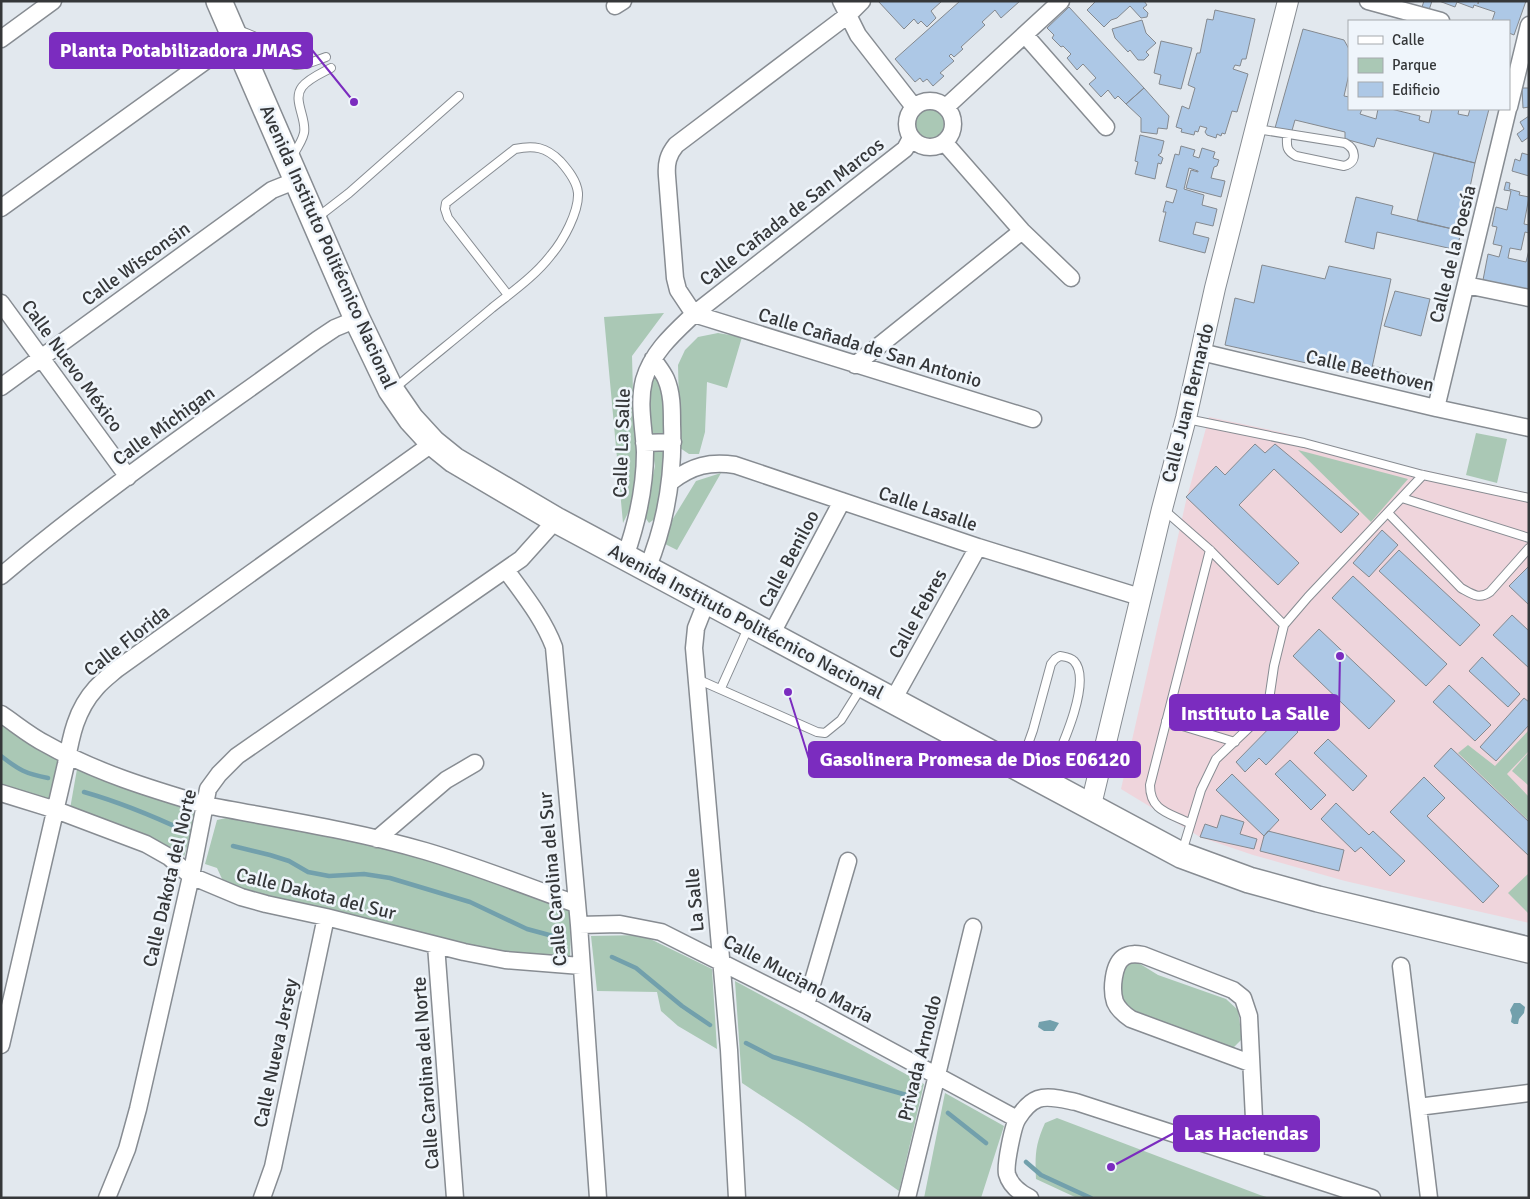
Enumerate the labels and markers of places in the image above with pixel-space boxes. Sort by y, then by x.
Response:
callout: Planta Potabilizadora JMAS [50,33,312,68]
callout: Instituto La Salle [1170,695,1339,730]
callout: Gasolinera Promesa de Dios E06120 [809,742,1140,777]
callout: Las Haciendas [1174,1116,1319,1151]

